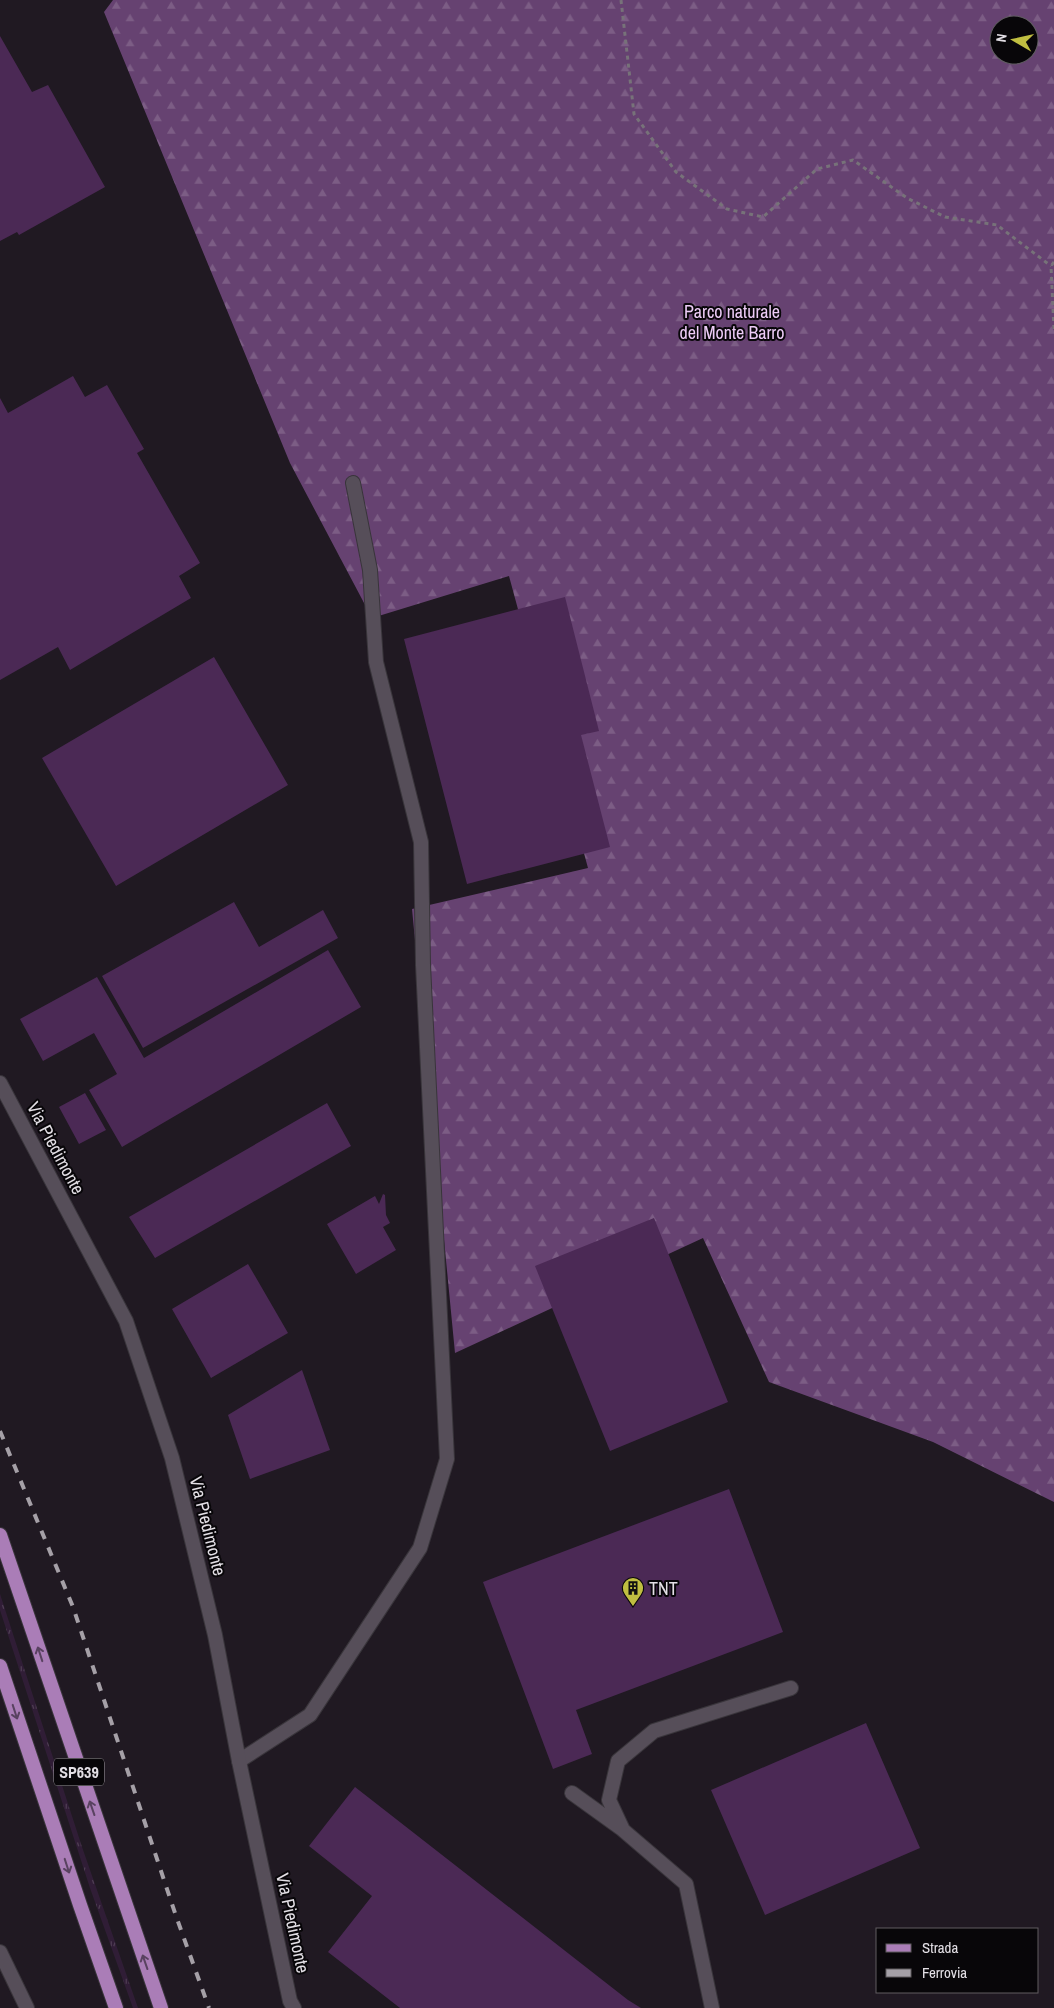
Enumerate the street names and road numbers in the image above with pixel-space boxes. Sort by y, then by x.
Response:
street label: Via Piedimonte [21,1097,91,1199]
street label: Via Piedimonte [184,1474,232,1578]
road number: SP639 [54,1758,104,1785]
street label: Via Piedimonte [270,1871,316,1975]

